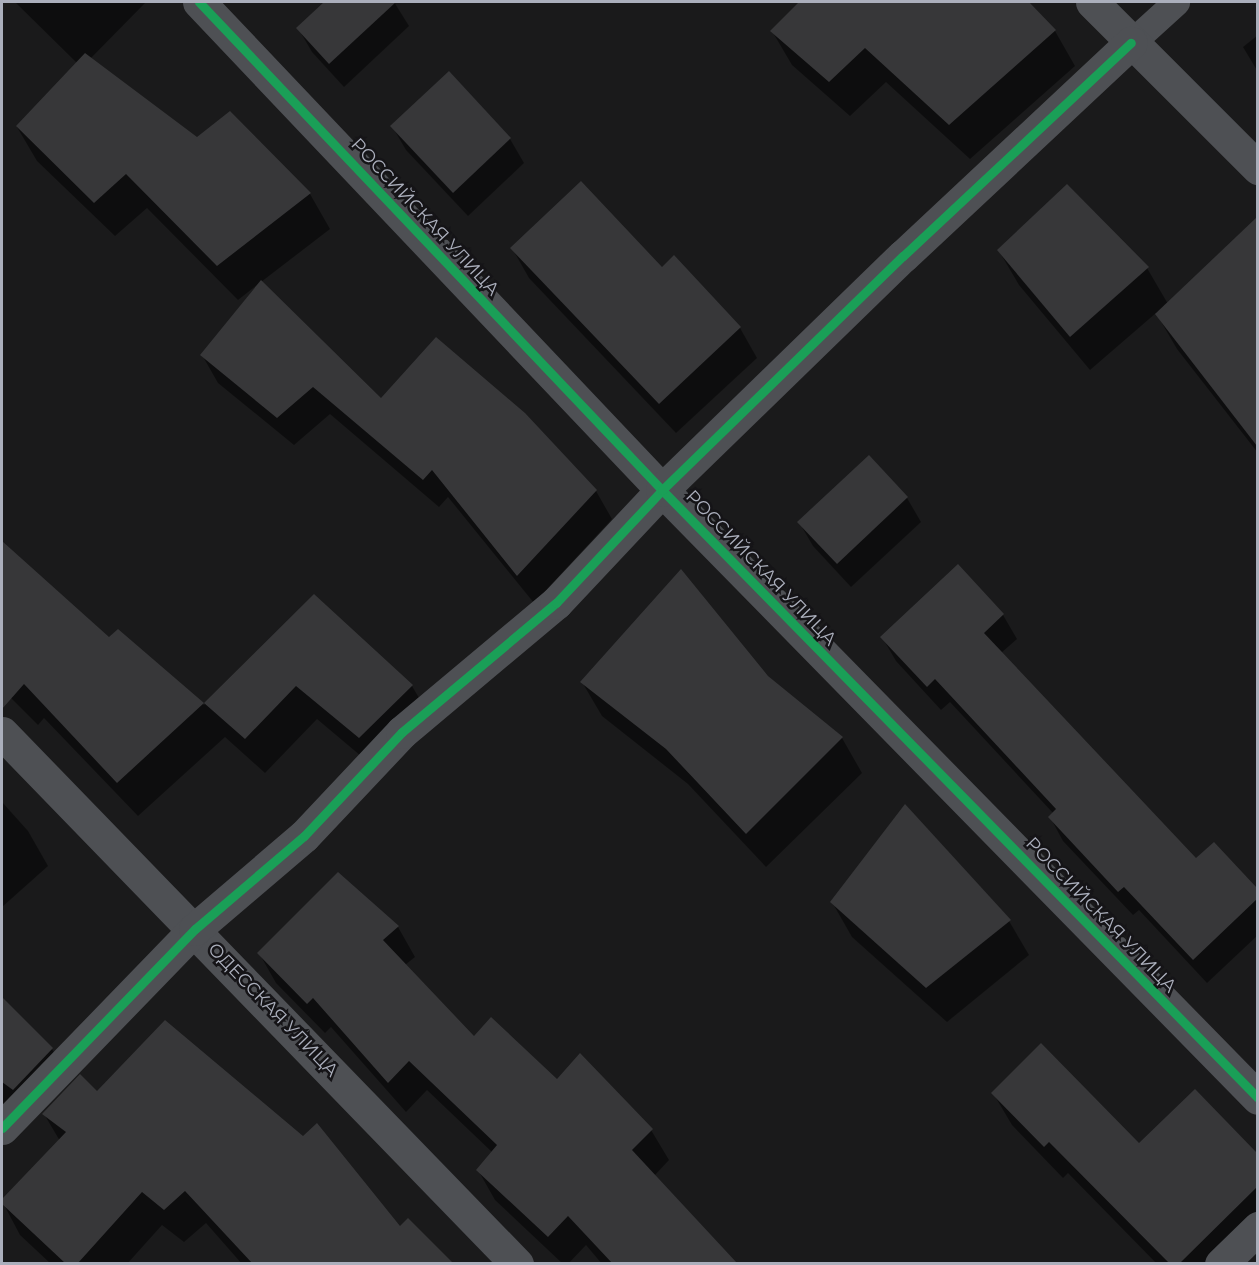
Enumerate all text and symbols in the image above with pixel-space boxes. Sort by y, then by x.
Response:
street label: РОССИЙСКАЯ УЛИЦА [346,134,504,300]
street label: РОССИЙСКАЯ УЛИЦА [681,486,841,650]
street label: РОССИЙСКАЯ УЛИЦА [1021,833,1181,997]
street label: ОДЕССКАЯ УЛИЦА [203,938,343,1082]

